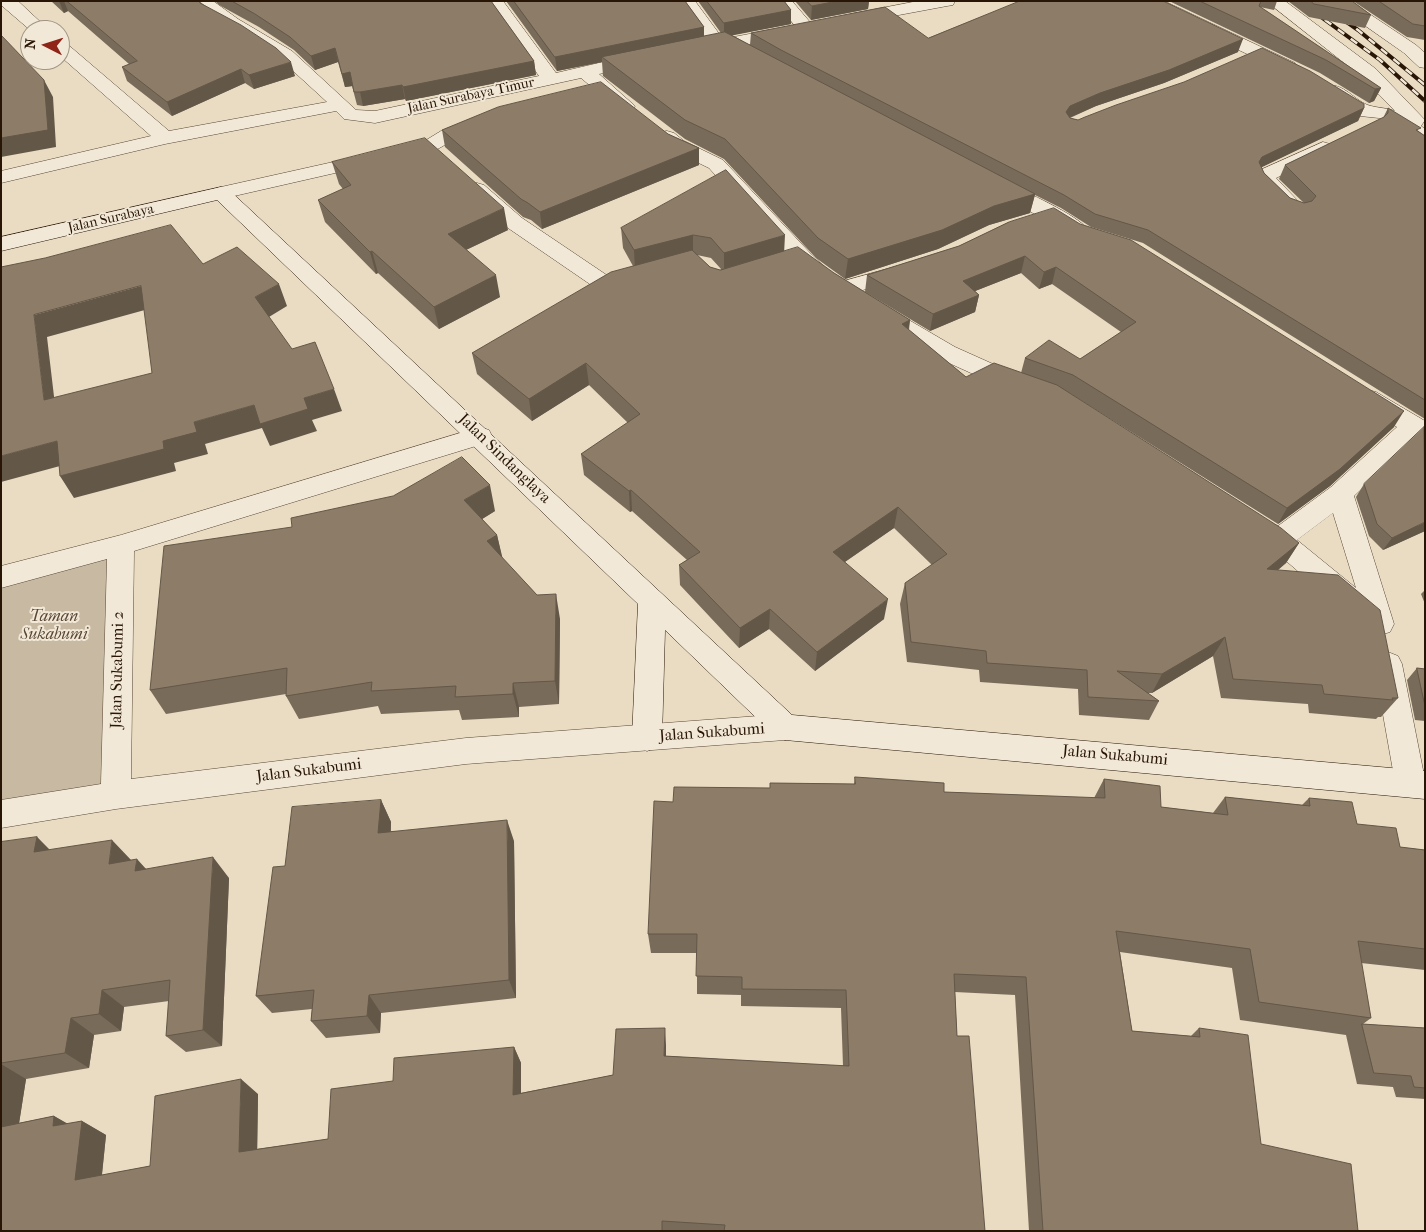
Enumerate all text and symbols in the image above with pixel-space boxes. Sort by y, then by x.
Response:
north arrow [20,20,70,70]
text: N [22,38,39,50]
street label: Jalan Surabaya Timur [406,74,536,118]
street label: Jalan Surabaya [66,201,156,237]
street label: Jalan Sindanglaya [454,410,554,508]
park label: Taman Sukabumi [21,607,87,645]
street label: Jalan Sukabumi 2 [107,611,129,729]
street label: Jalan Sukabumi [659,720,765,746]
street label: Jalan Sukabumi [1061,742,1169,770]
street label: Jalan Sukabumi [255,755,363,787]

